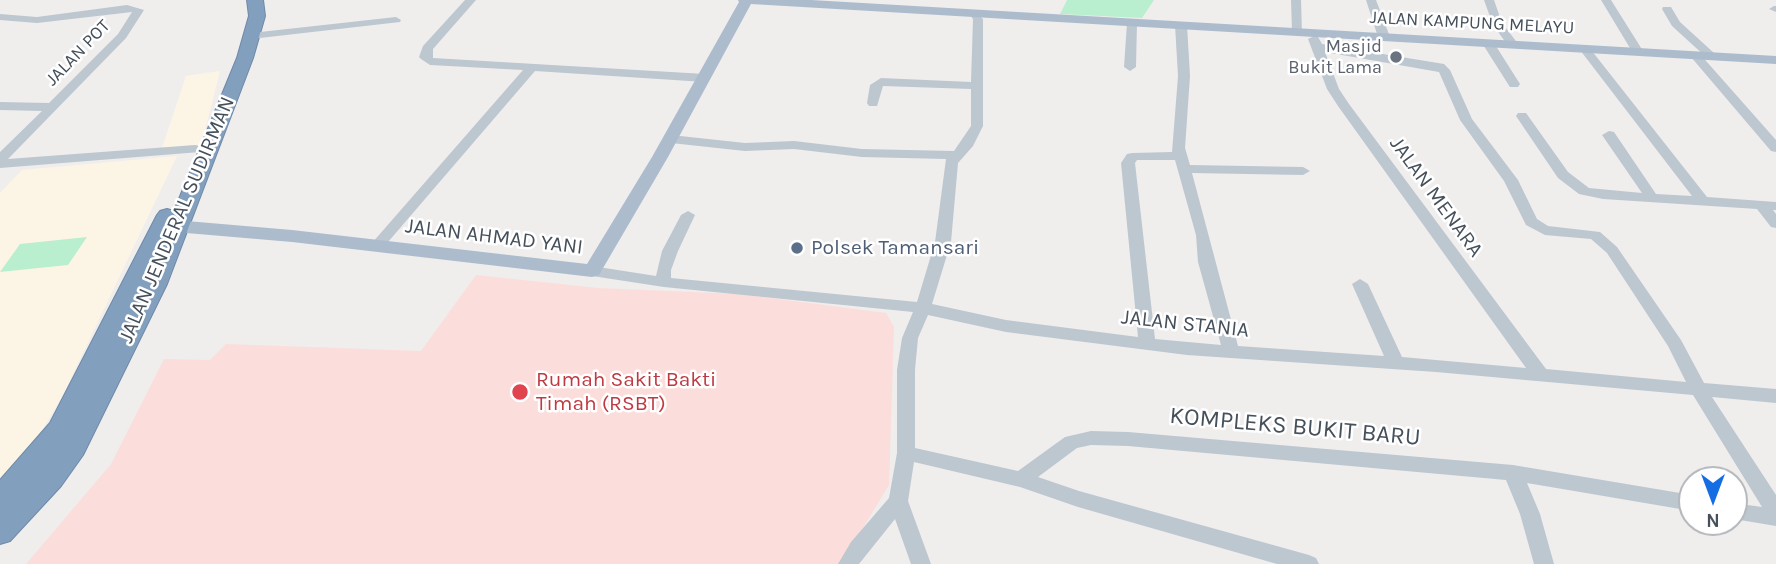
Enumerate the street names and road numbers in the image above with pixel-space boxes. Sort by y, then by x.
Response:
street label: JALAN KAMPUNG MELAYU [1369,7,1575,39]
street label: JALAN POT [41,15,115,91]
street label: JALAN JENDERAL SUDIRMAN [114,93,240,347]
street label: JALAN MENARA [1384,132,1488,262]
street label: JALAN AHMAD YANI [404,214,584,260]
street label: JALAN STANIA [1120,305,1250,343]
street label: KOMPLEKS BUKIT BARU [1168,402,1422,452]

